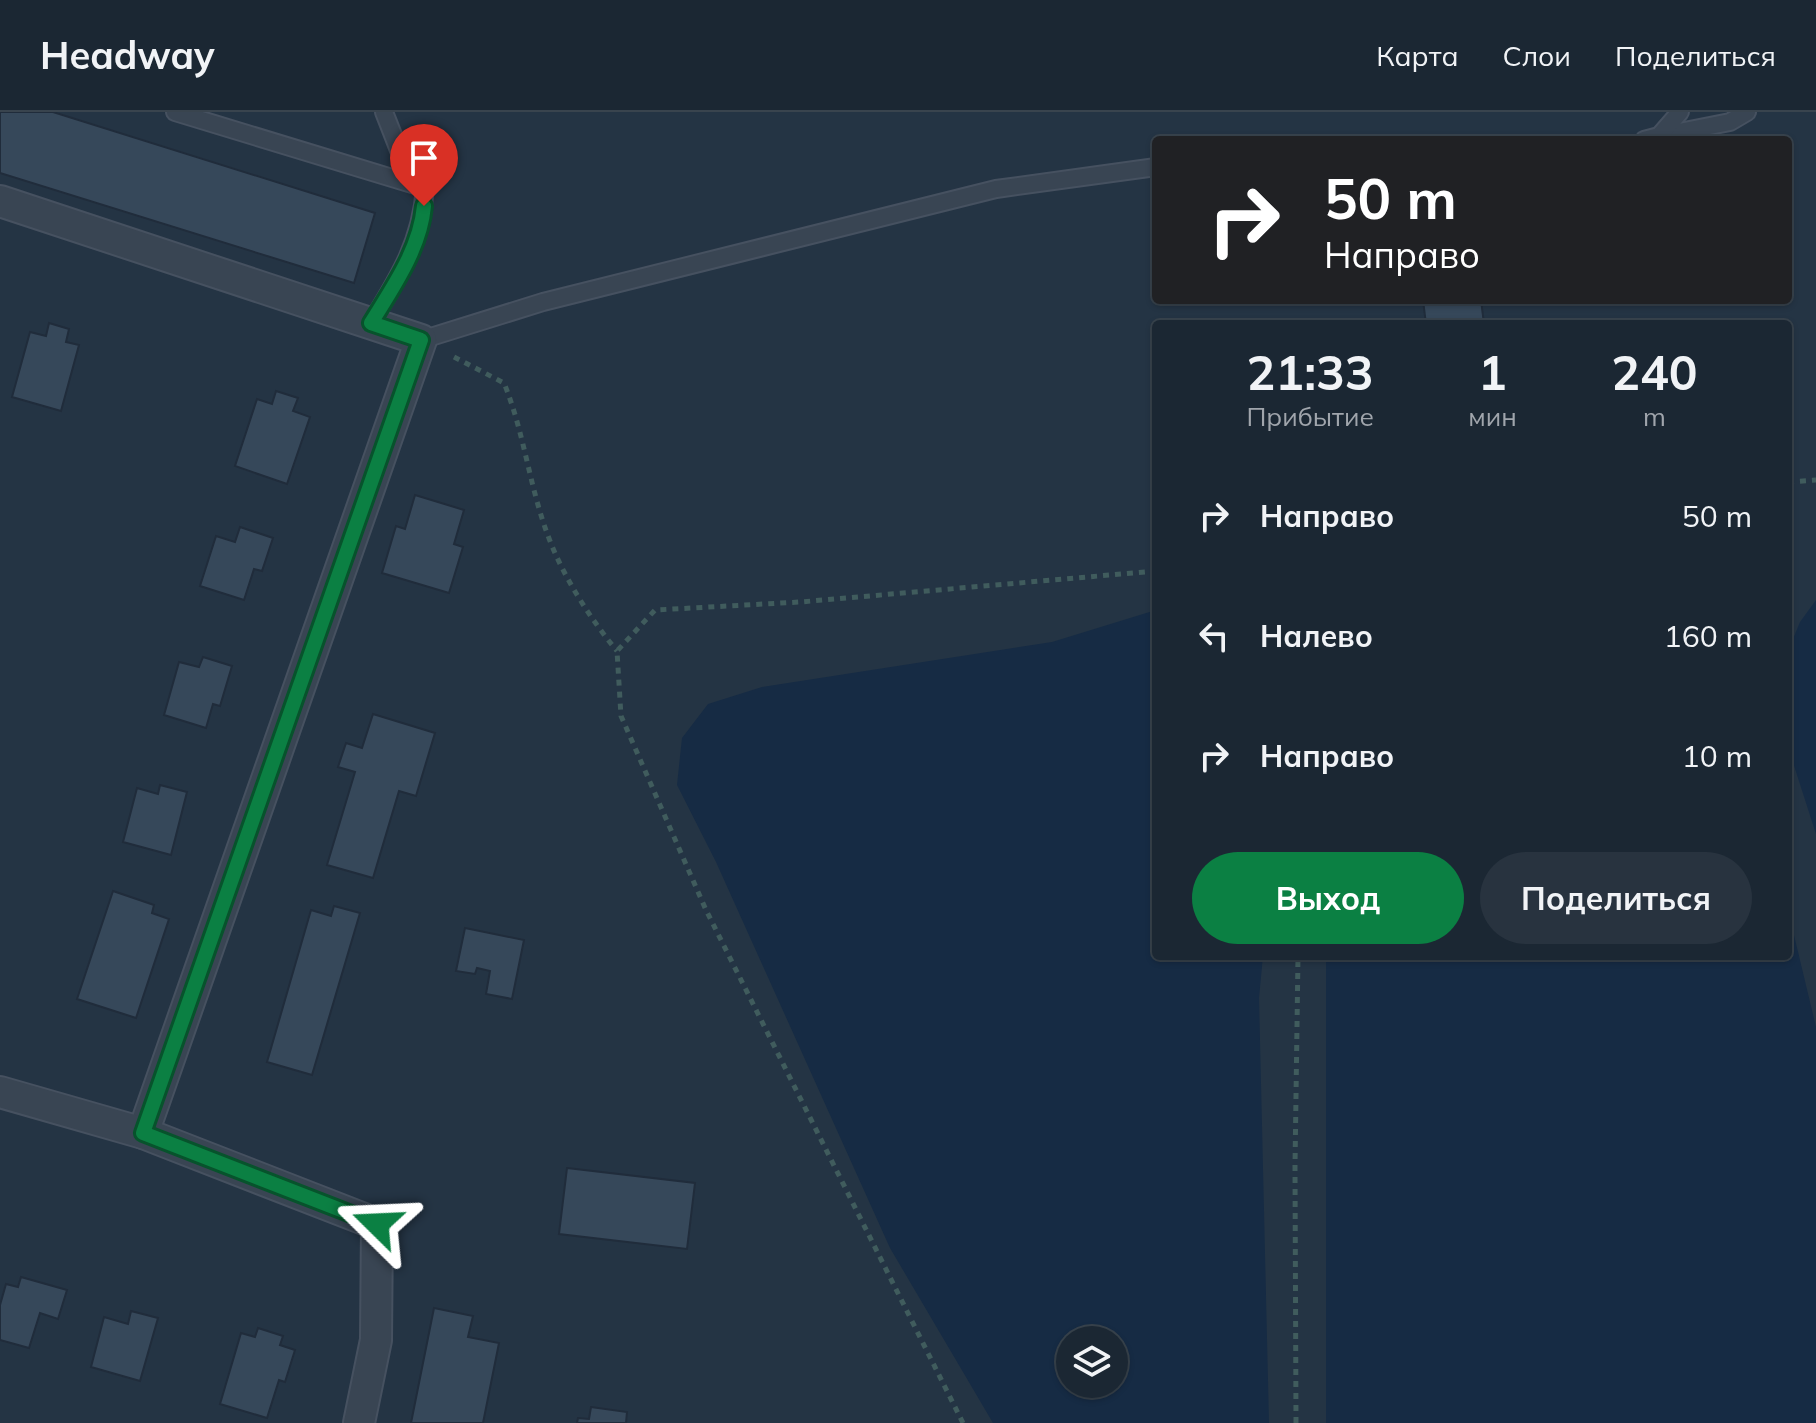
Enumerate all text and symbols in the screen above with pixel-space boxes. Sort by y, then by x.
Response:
text: Headway [40,31,215,79]
text: Карта [1376,38,1459,73]
text: Слои [1503,38,1571,73]
text: Поделиться [1615,38,1776,73]
pin [390,124,458,206]
icon: arrive [402,136,446,180]
text: 50 m [1324,163,1457,233]
icon: right [1192,168,1296,272]
text: Направо [1324,232,1480,277]
text: 21:33 [1247,342,1374,402]
text: 1 [1478,342,1507,402]
text: 240 [1611,342,1698,402]
text: Прибытие [1246,400,1374,433]
text: мин [1468,400,1517,433]
text: m [1643,400,1666,433]
icon: right [1192,494,1236,538]
text: Направо [1260,497,1394,535]
text: 50 m [1682,497,1752,535]
icon: left [1192,614,1236,658]
text: Налево [1260,617,1373,655]
text: 160 m [1664,617,1752,655]
icon: right [1192,734,1236,778]
text: Направо [1260,737,1394,775]
text: 10 m [1682,737,1752,775]
button: Выход [1192,852,1464,944]
button: Поделиться [1480,852,1752,944]
position arrow [335,1182,419,1266]
map controls [1056,1326,1128,1398]
button: layers [1056,1326,1128,1398]

